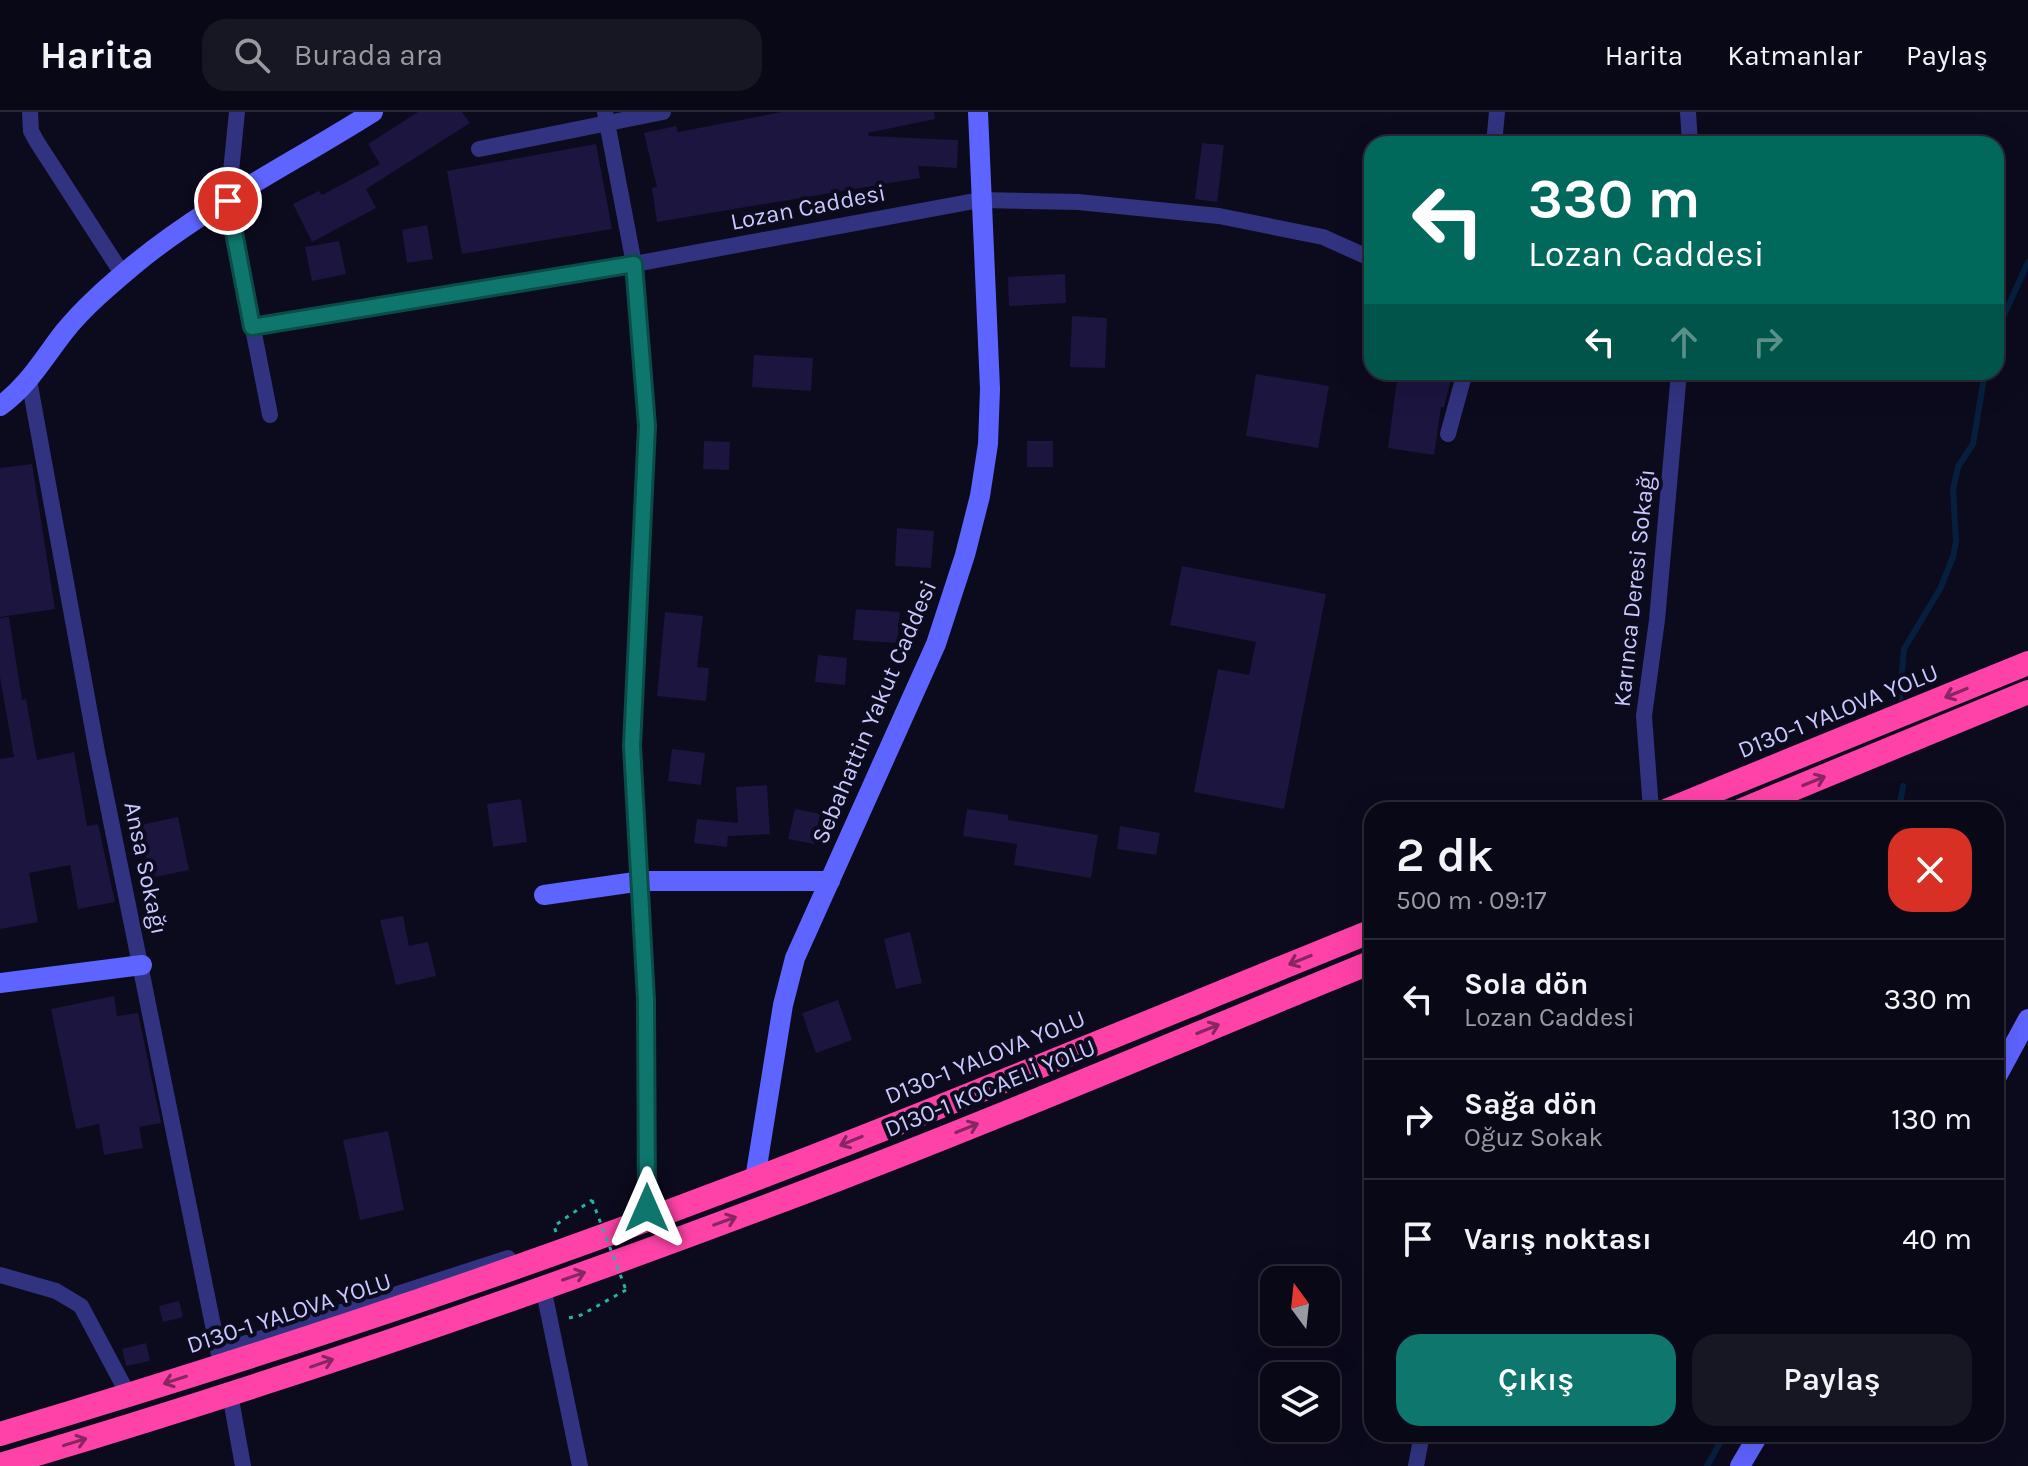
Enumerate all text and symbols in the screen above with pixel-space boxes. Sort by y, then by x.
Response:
search box [202,19,762,91]
text: Harita [40,33,154,78]
icon: search [230,33,274,77]
text: Burada ara [294,37,443,73]
text: Harita [1605,39,1683,72]
text: Katmanlar [1727,39,1862,72]
text: Paylaş [1906,39,1988,72]
text: 330 m [1528,166,1700,231]
pin [194,167,262,235]
icon: left [1396,168,1500,272]
street label: Lozan Caddesi [728,178,888,236]
icon: arrive [206,179,250,223]
text: Lozan Caddesi [1528,233,1764,275]
icon: left [1578,320,1622,364]
icon: ahead [1662,320,1706,364]
icon: right [1746,320,1790,364]
street label: Karınca Deresi Sokağı [1608,468,1660,708]
street label: Sebahattin Yakut Caddesi [806,576,942,848]
street label: D130-1 YALOVA YOLU [1734,658,1942,764]
one-way arrow [1944,687,1969,701]
one-way arrow [1801,772,1826,787]
street label: Ansa Sokağı [118,799,174,937]
text: 2 dk [1396,827,1494,883]
button: close [1888,828,1972,912]
text: 500 m · 09:17 [1396,885,1546,916]
one-way arrow [1288,954,1313,968]
text: Sola dön [1464,966,1588,1002]
icon: left [1396,977,1440,1021]
text: 330 m [1884,981,1972,1017]
text: Lozan Caddesi [1464,1002,1635,1033]
street label: D130-1 YALOVA YOLU [881,1004,1089,1110]
one-way arrow [1195,1021,1220,1036]
street label: D130-1 KOCAELİ YOLU [880,1033,1100,1143]
text: Sağa dön [1464,1086,1597,1122]
icon: right [1396,1097,1440,1141]
text: 130 m [1891,1101,1972,1137]
one-way arrow [954,1119,979,1134]
text: Oğuz Sokak [1464,1122,1603,1153]
one-way arrow [839,1135,864,1149]
position arrow [605,1166,689,1250]
one-way arrow [712,1213,737,1227]
icon: arrive [1396,1217,1440,1261]
text: Varış noktası [1464,1221,1652,1257]
text: 40 m [1902,1221,1972,1257]
north arrow [1260,1266,1340,1346]
map controls [1260,1266,1340,1442]
street label: D130-1 YALOVA YOLU [183,1267,395,1359]
one-way arrow [561,1267,586,1282]
button: Çıkış [1396,1334,1676,1426]
button: Paylaş [1692,1334,1972,1426]
one-way arrow [310,1355,335,1370]
button: layers [1260,1362,1340,1442]
one-way arrow [162,1374,187,1389]
one-way arrow [61,1434,87,1449]

